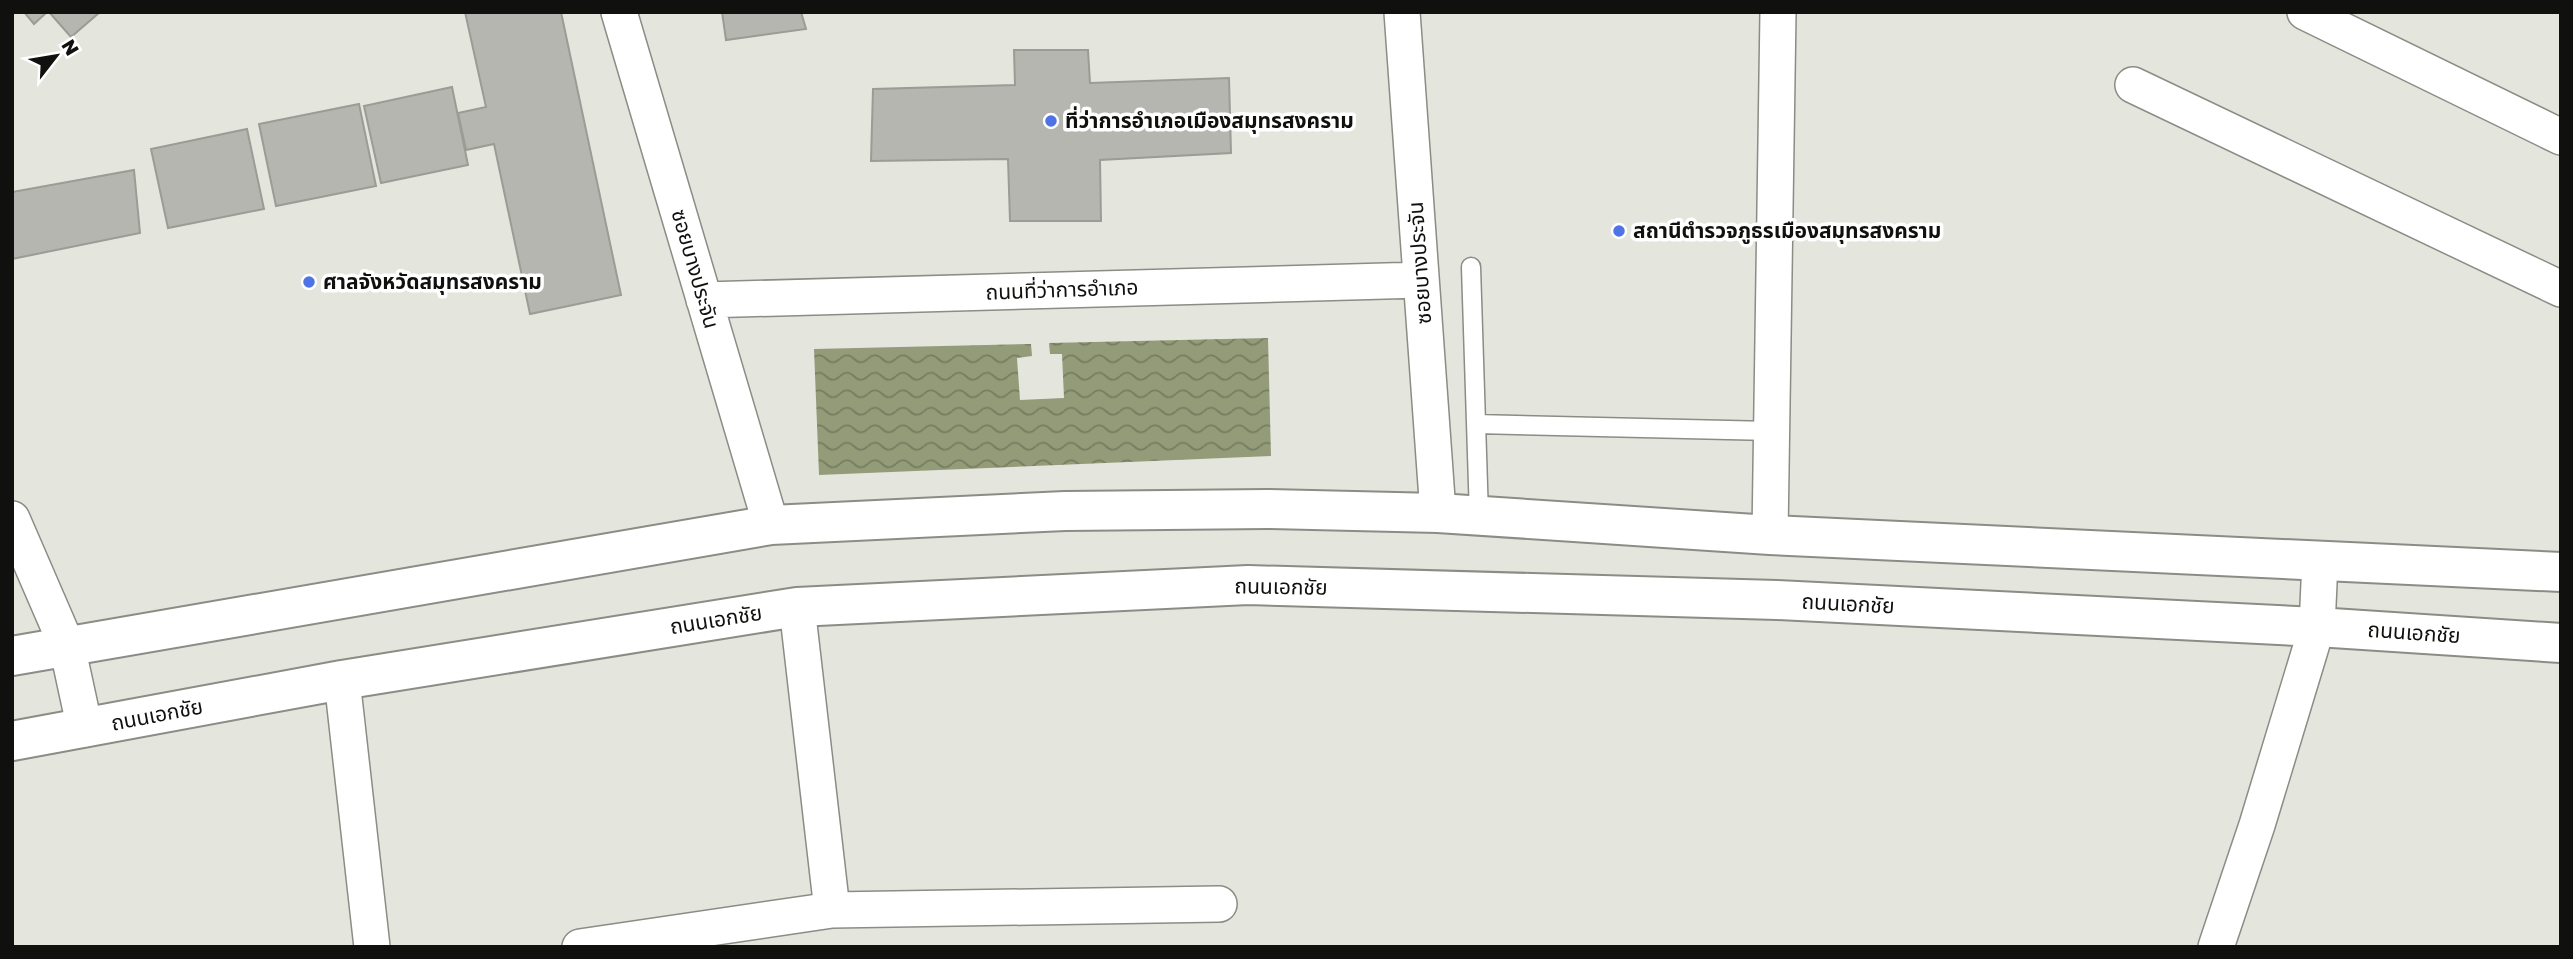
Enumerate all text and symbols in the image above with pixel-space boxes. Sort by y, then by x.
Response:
north arrow [21,21,91,91]
text: N [57,35,85,59]
place label: ที่ว่าการอำเภอเมืองสมุทรสงคราม [1065,106,1354,134]
marker: ที่ว่าการอำเภอเมืองสมุทรสงคราม [1043,113,1059,129]
street label: ซอยบางประจัน [1402,201,1436,325]
street label: ซอยบางประจัน [667,206,725,331]
place label: สถานีตำรวจภูธรเมืองสมุทรสงคราม [1633,217,1941,244]
marker: สถานีตำรวจภูธรเมืองสมุทรสงคราม [1611,223,1627,239]
place label: ศาลจังหวัดสมุทรสงคราม [323,268,542,295]
street label: ถนนที่ว่าการอำเภอ [985,272,1139,305]
marker: ศาลจังหวัดสมุทรสงคราม [301,274,317,290]
street label: ถนนเอกชัย [1234,572,1328,600]
street label: ถนนเอกชัย [1801,588,1895,618]
street label: ถนนเอกชัย [668,599,764,639]
street label: ถนนเอกชัย [2367,616,2461,648]
street label: ถนนเอกชัย [109,692,205,736]

